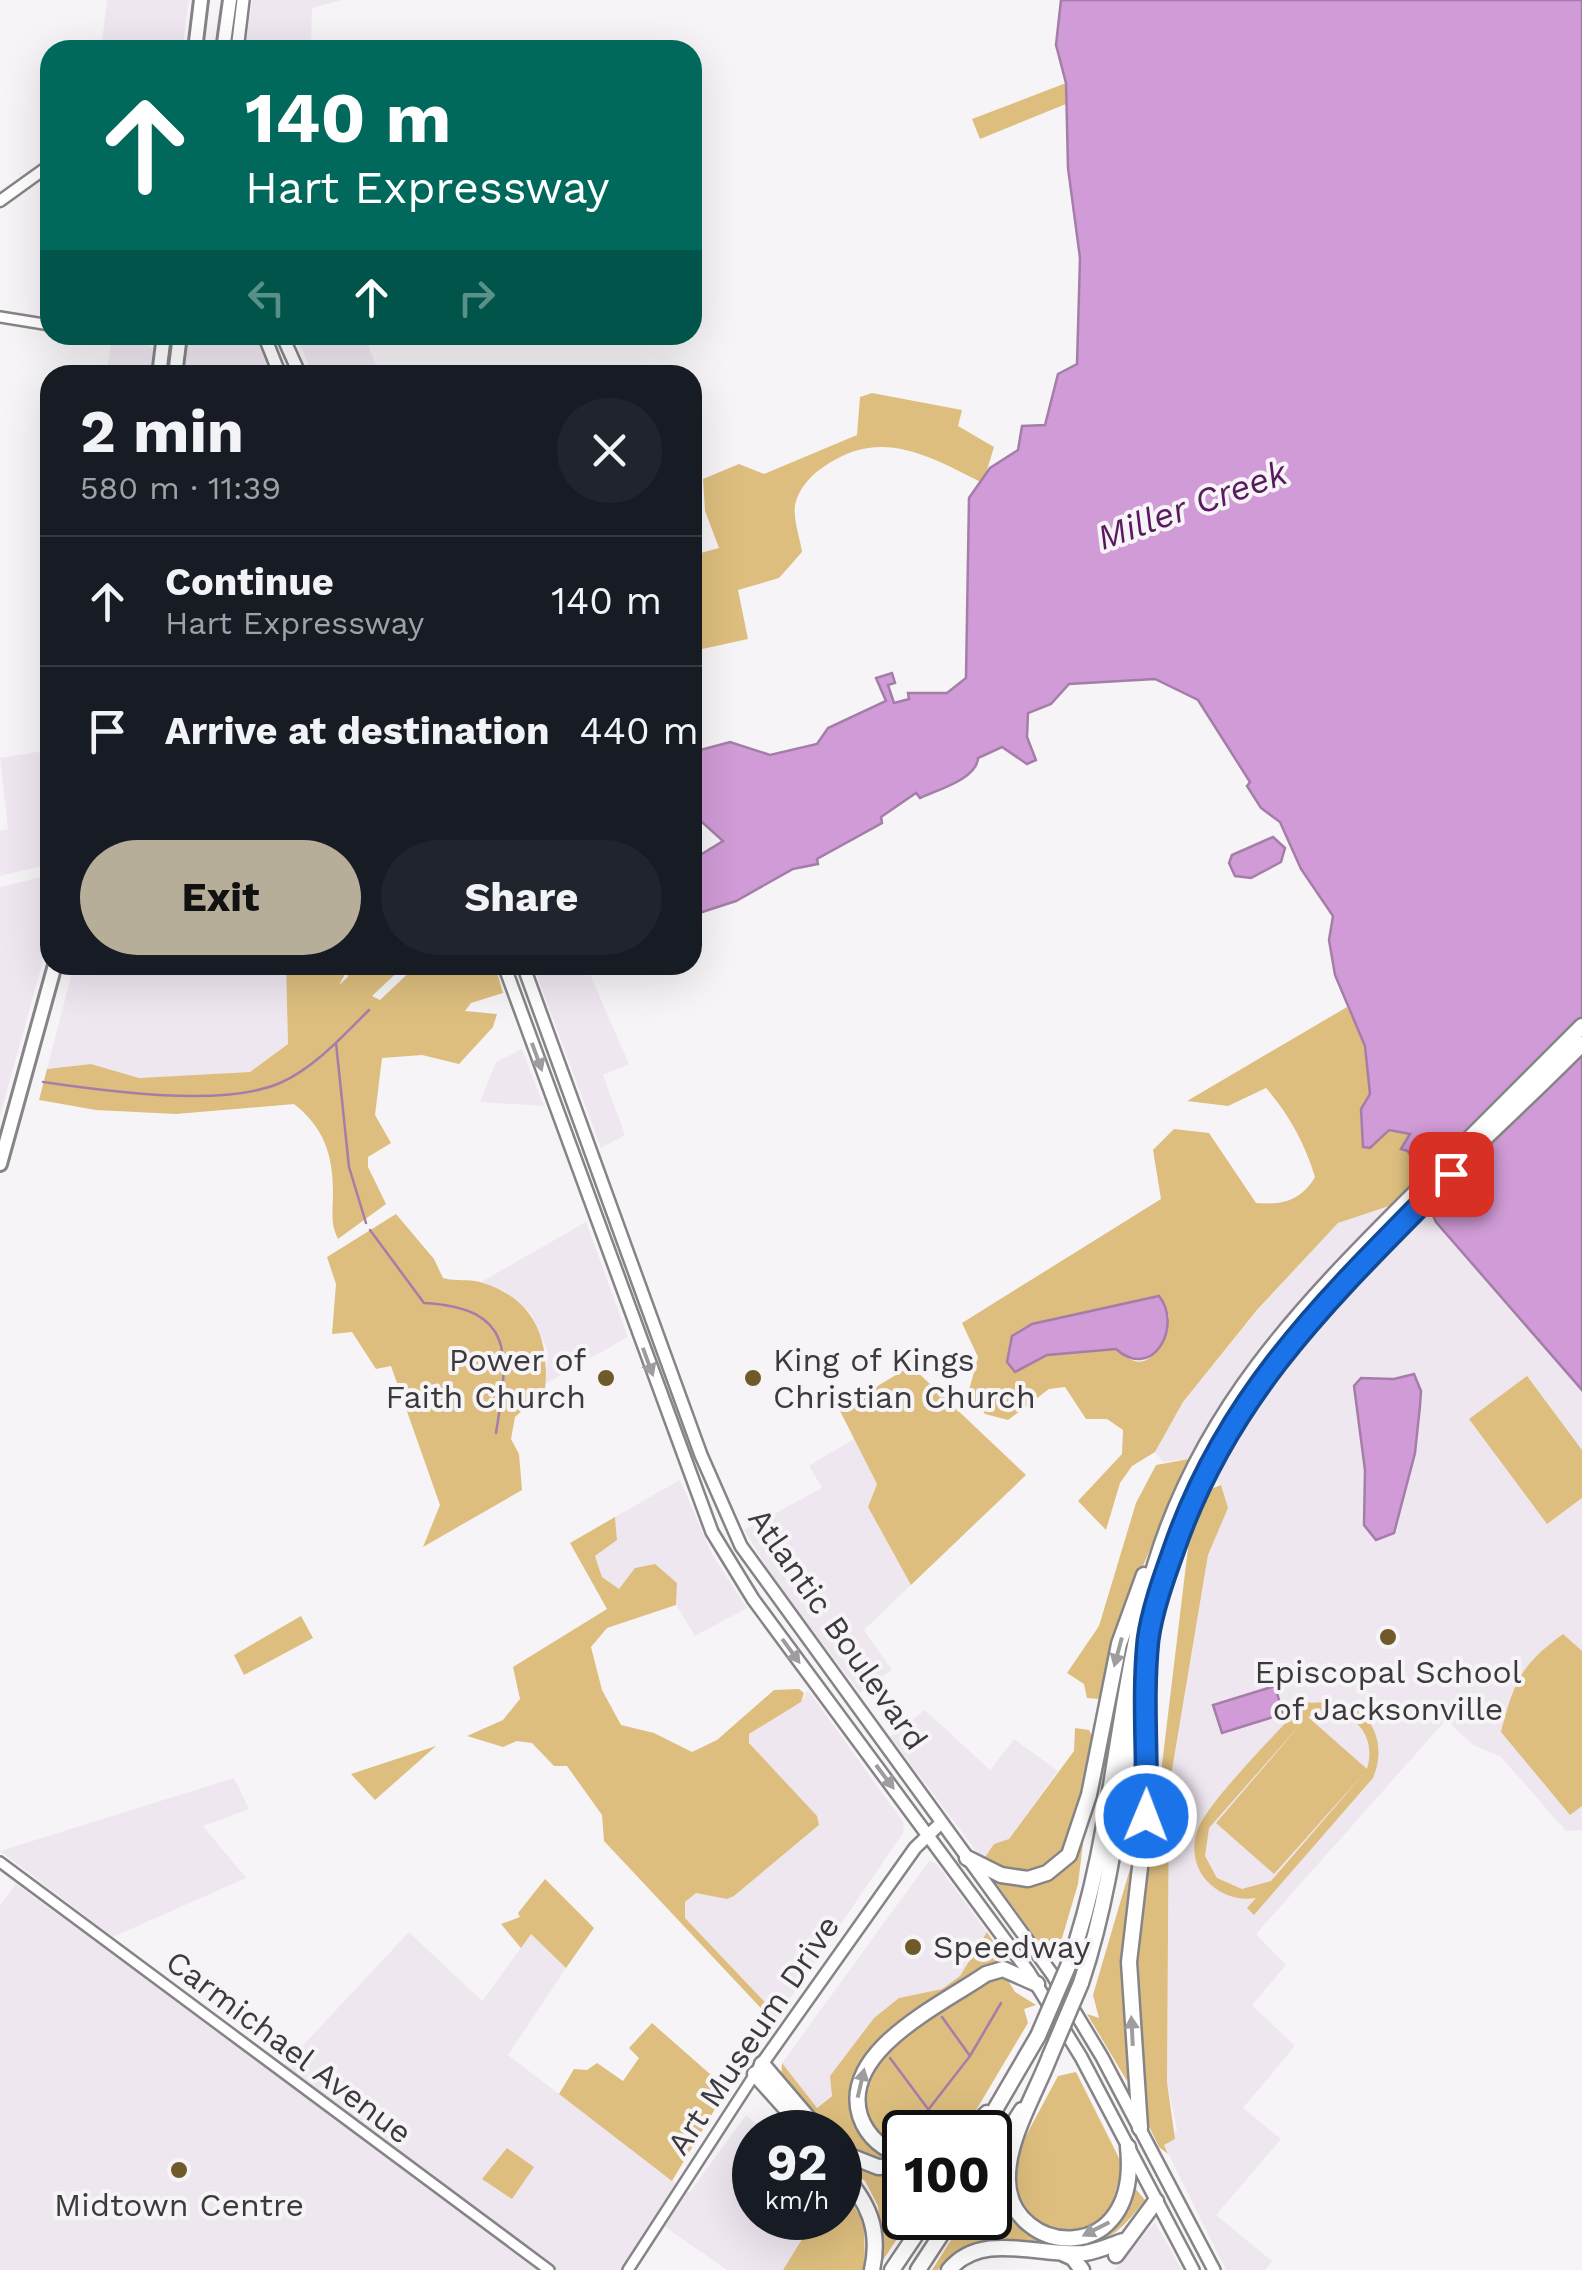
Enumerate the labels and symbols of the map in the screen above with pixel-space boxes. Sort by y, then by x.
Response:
water label: Miller Creek [1091,451,1294,559]
one-way arrow [530,1042,545,1072]
pin [1409,1132,1494,1217]
place label: Power of Faith Church [386,1341,586,1416]
place label: King of Kings Christian Church [773,1341,1036,1416]
one-way arrow [641,1348,656,1378]
marker: Power of Faith Church [595,1367,617,1389]
marker: King of Kings Christian Church [742,1367,764,1389]
street label: Atlantic Boulevard [740,1501,936,1757]
marker: Episcopal School of Jacksonville [1377,1626,1399,1648]
one-way arrow [1109,1637,1125,1668]
one-way arrow [781,1638,801,1664]
place label: Episcopal School of Jacksonville [1254,1653,1522,1728]
one-way arrow [874,1764,894,1790]
position arrow [1094,1764,1198,1868]
street label: Art Museum Drive [659,1908,847,2162]
place label: Speedway [933,1928,1091,1966]
marker: Speedway [902,1936,924,1958]
street label: Carmichael Avenue [159,1942,419,2152]
one-way arrow [1124,2014,1140,2046]
one-way arrow [854,2067,869,2098]
speed limit sign: 100 [882,2110,1012,2240]
marker: Midtown Centre [168,2159,190,2181]
place label: Midtown Centre [54,2186,304,2224]
one-way arrow [1081,2220,1110,2237]

